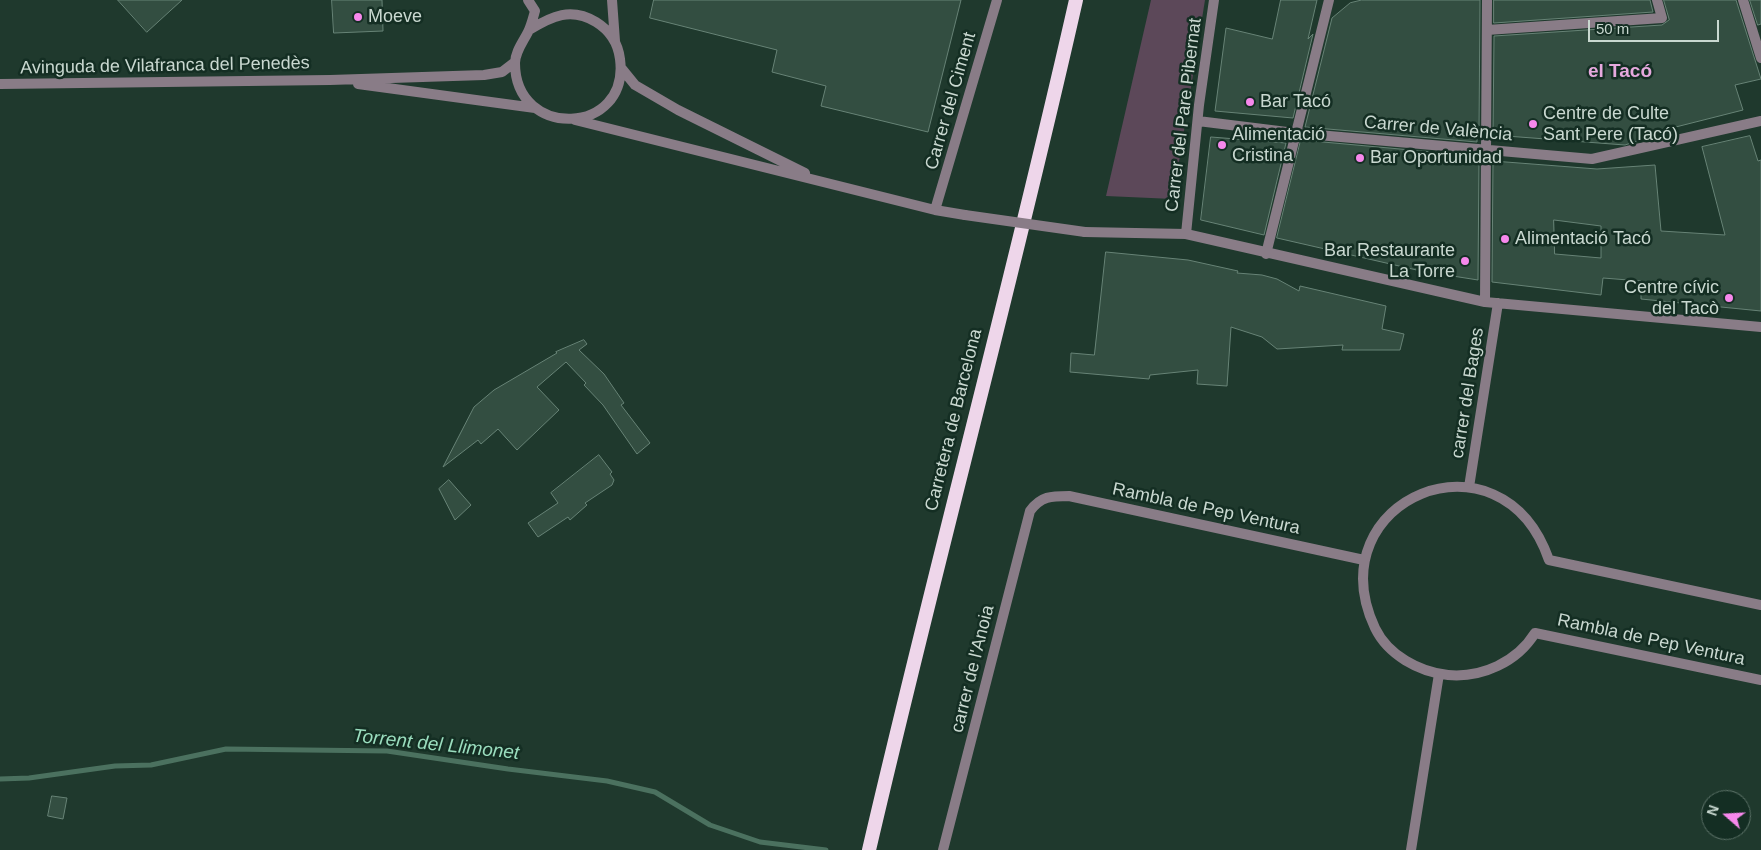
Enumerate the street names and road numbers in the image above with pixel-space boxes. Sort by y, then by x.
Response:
street label: Carrer del Pare Pibernat [1161,17,1207,213]
street label: Carrer del Ciment [921,30,981,172]
street label: Avinguda de Vilafranca del Penedès [20,53,310,79]
street label: Carrer de València [1363,112,1513,146]
street label: carrer del Bages [1447,326,1489,460]
street label: Carretera de Barcelona [921,327,987,513]
street label: Rambla de Pep Ventura [1110,479,1302,539]
street label: carrer de l'Anoia [947,603,999,735]
street label: Rambla de Pep Ventura [1555,610,1747,670]

